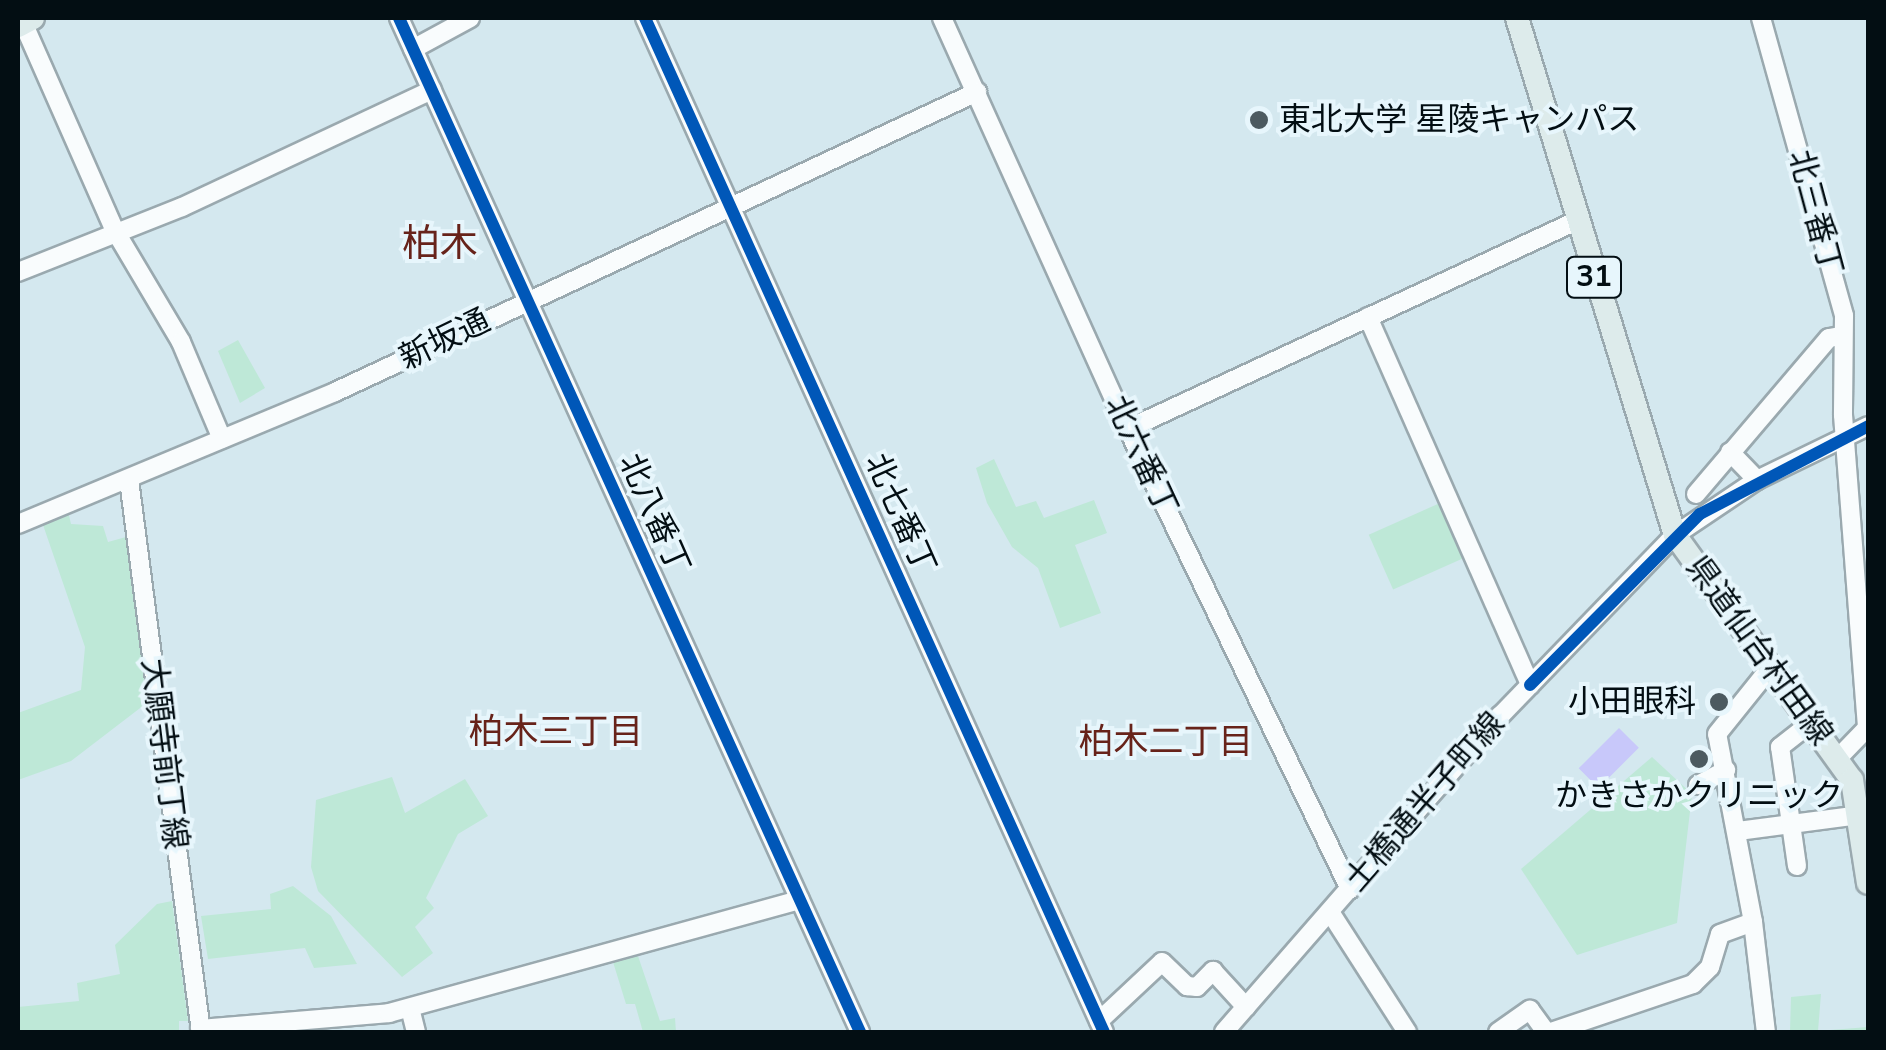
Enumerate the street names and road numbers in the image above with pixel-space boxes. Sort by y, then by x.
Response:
street label: 北三番丁 [1780,146,1850,280]
road number: 31 [1564,252,1624,302]
street label: 新坂通 [393,302,497,378]
street label: 北六番丁 [1097,390,1185,522]
street label: 北八番丁 [610,448,698,580]
street label: 北七番丁 [856,448,944,580]
street label: 県道仙台村田線 [1678,549,1840,753]
street label: 大願寺前丁線 [133,656,195,852]
street label: 土橋通半子町線 [1337,705,1513,899]

